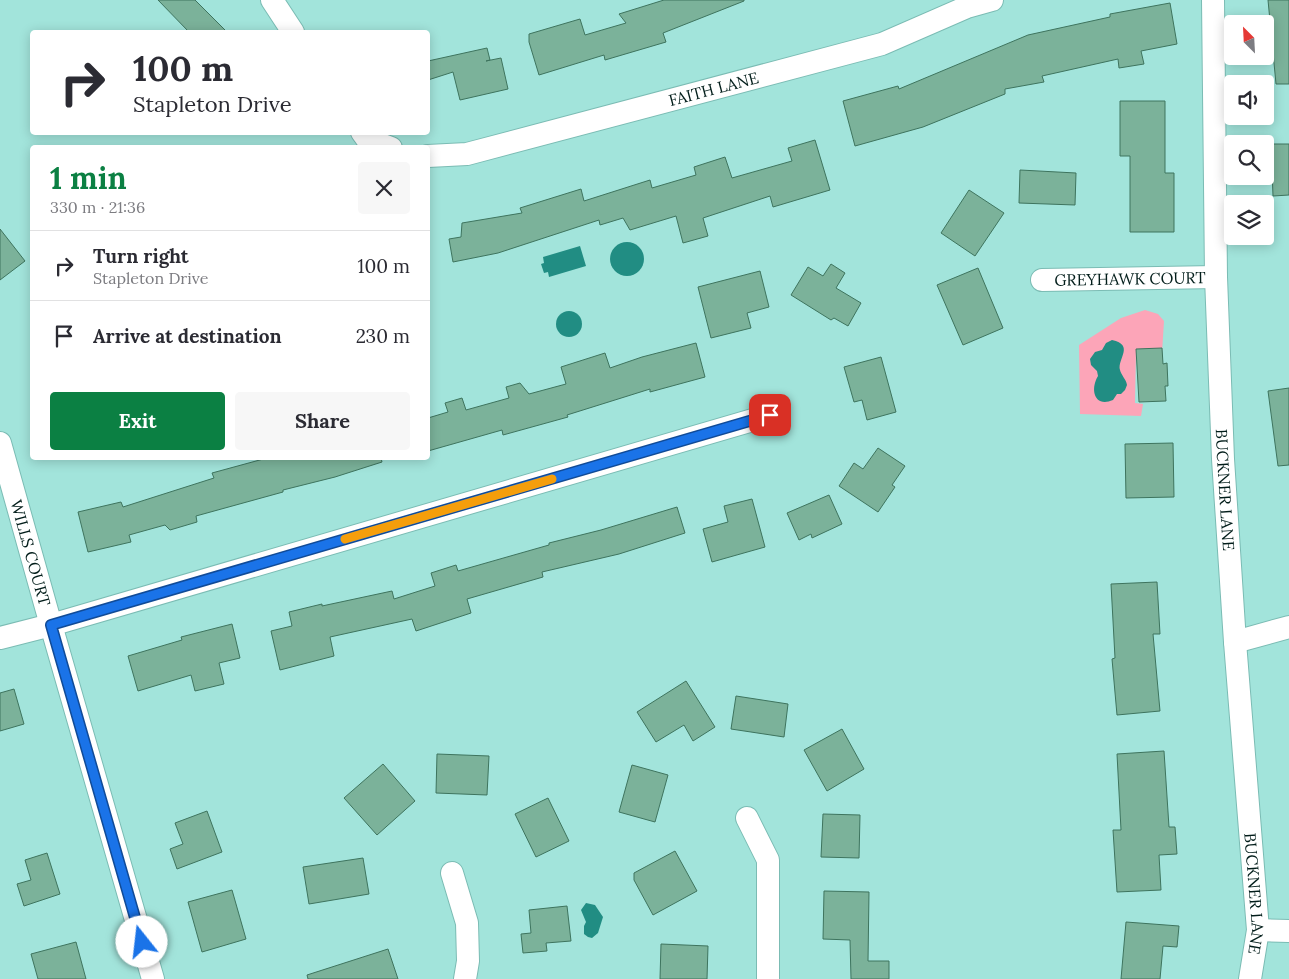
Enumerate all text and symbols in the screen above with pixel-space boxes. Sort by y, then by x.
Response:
north arrow [1224,15,1274,65]
map controls [1224,15,1274,245]
text: 100 m [133,46,233,91]
icon: right [50,50,115,115]
street label: FAITH LANE [666,67,761,110]
button: sound [1224,75,1274,125]
text: Stapleton Drive [133,90,292,118]
button: search [1224,135,1274,185]
text: 1 min [50,159,127,197]
button: close [358,162,410,214]
button: layers [1224,195,1274,245]
text: 330 m · 21:36 [50,197,145,217]
text: Turn right [93,244,189,268]
icon: right [50,252,78,280]
text: 100 m [358,254,410,278]
street label: GREYHAWK COURT [1054,267,1206,290]
text: Stapleton Drive [93,268,208,288]
icon: arrive [50,322,78,350]
text: Arrive at destination [93,324,282,348]
text: 230 m [356,324,410,348]
button: Exit [50,392,225,450]
button: Share [235,392,410,450]
pin [749,394,791,436]
icon: arrive [756,401,784,429]
street label: BUCKNER LANE [1212,428,1239,551]
street label: WILLS COURT [6,497,55,608]
street label: BUCKNER LANE [1240,832,1268,956]
position arrow [115,915,167,967]

